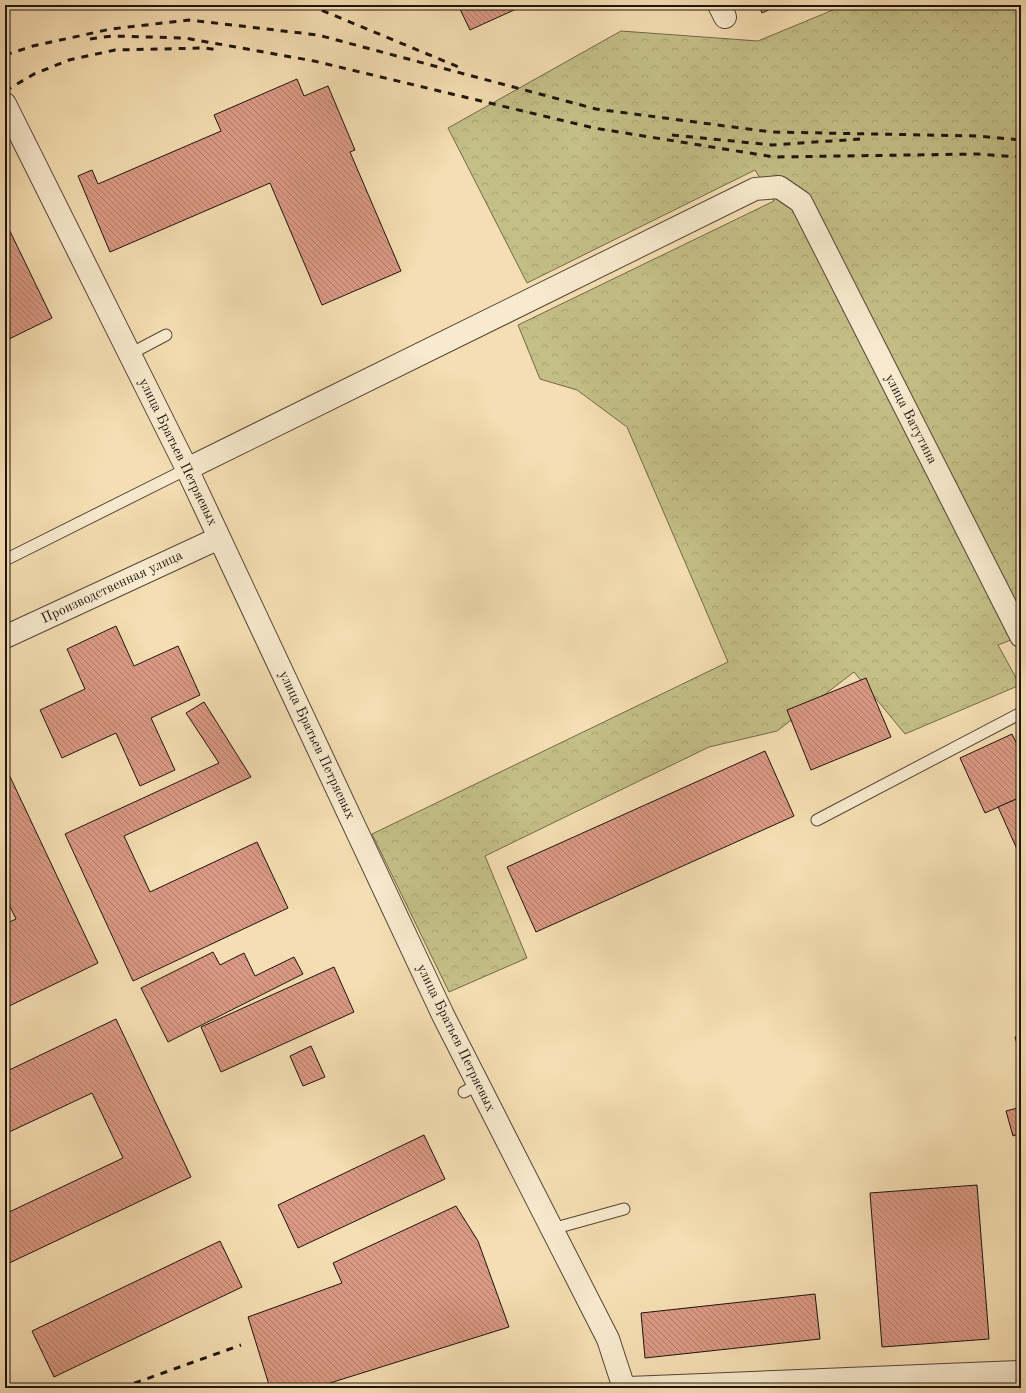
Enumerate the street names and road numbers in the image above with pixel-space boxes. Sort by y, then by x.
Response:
street label: улица Ватутина [882,372,940,466]
street label: улица Братьев Петряевых [136,376,220,528]
street label: Производственная улица [39,548,185,626]
street label: улица Братьев Петряевых [276,668,358,822]
street label: улица Братьев Петряевых [414,962,498,1114]

